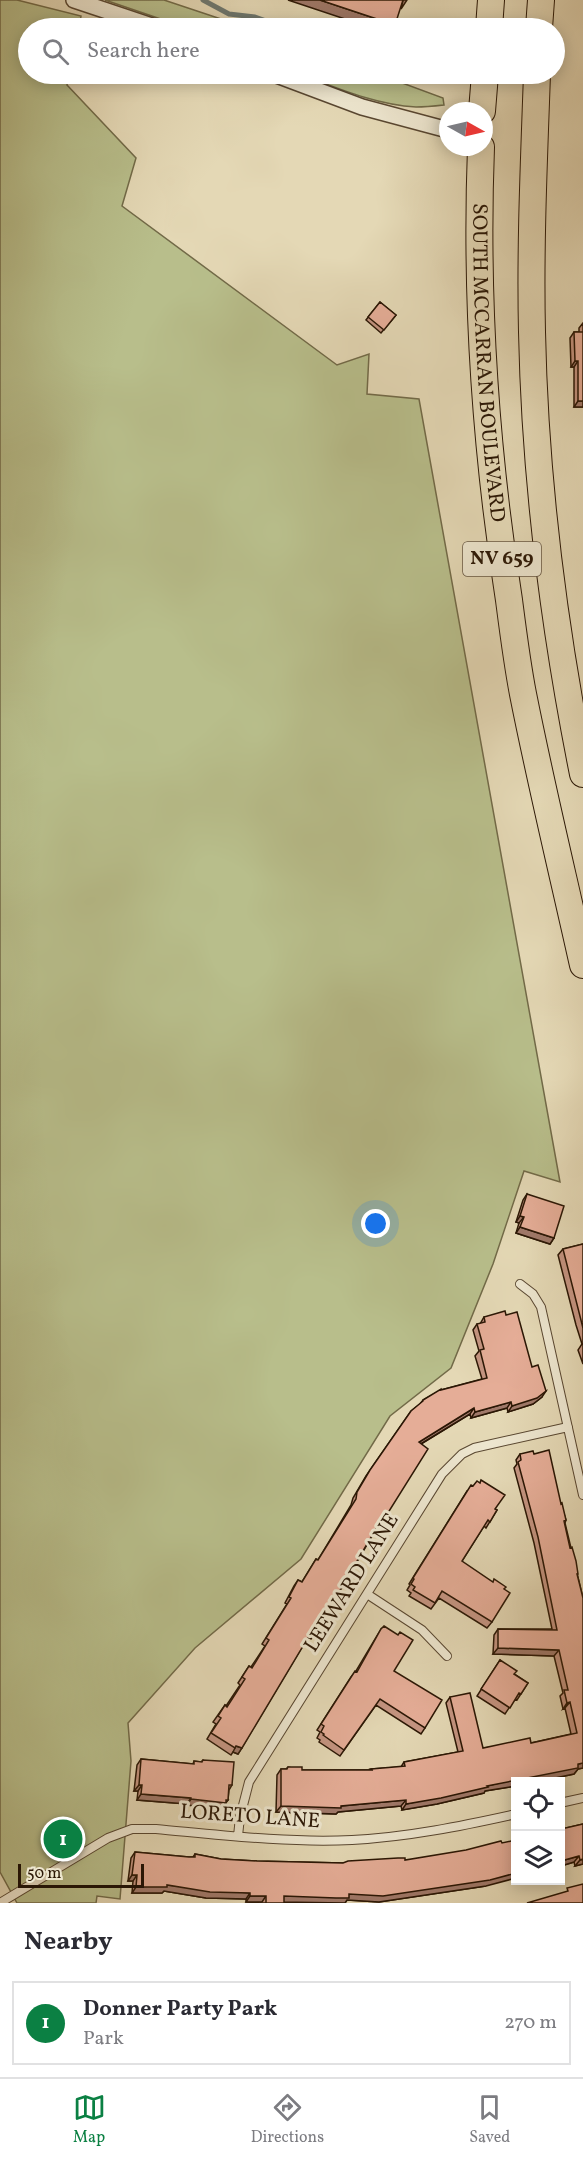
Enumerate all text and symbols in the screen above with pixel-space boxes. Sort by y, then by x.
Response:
search box [18,18,565,84]
icon: search [39,35,72,68]
text: Search here [87,36,200,67]
north arrow [439,102,493,156]
street label: SOUTH MCCARRAN BOULEVARD [465,203,512,524]
road number: NV 659 [463,542,541,576]
your location [361,1209,390,1238]
street label: LEEWARD LANE [298,1508,406,1658]
map controls [511,1777,565,1885]
button: locate [511,1777,565,1831]
street label: LORETO LANE [179,1798,321,1836]
pin: 1 [44,1816,82,1862]
button: layers [511,1831,565,1885]
scale bar [18,1861,144,1888]
text: 50 m [27,1863,61,1885]
text: Nearby [24,1924,113,1960]
text: Donner Party Park [83,1994,277,2025]
text: 1 [41,2009,50,2037]
text: 270 m [504,2009,557,2037]
text: Park [83,2025,124,2053]
tab: Map [73,2091,106,2149]
tab: Directions [251,2091,324,2149]
tab: Saved [469,2091,510,2149]

